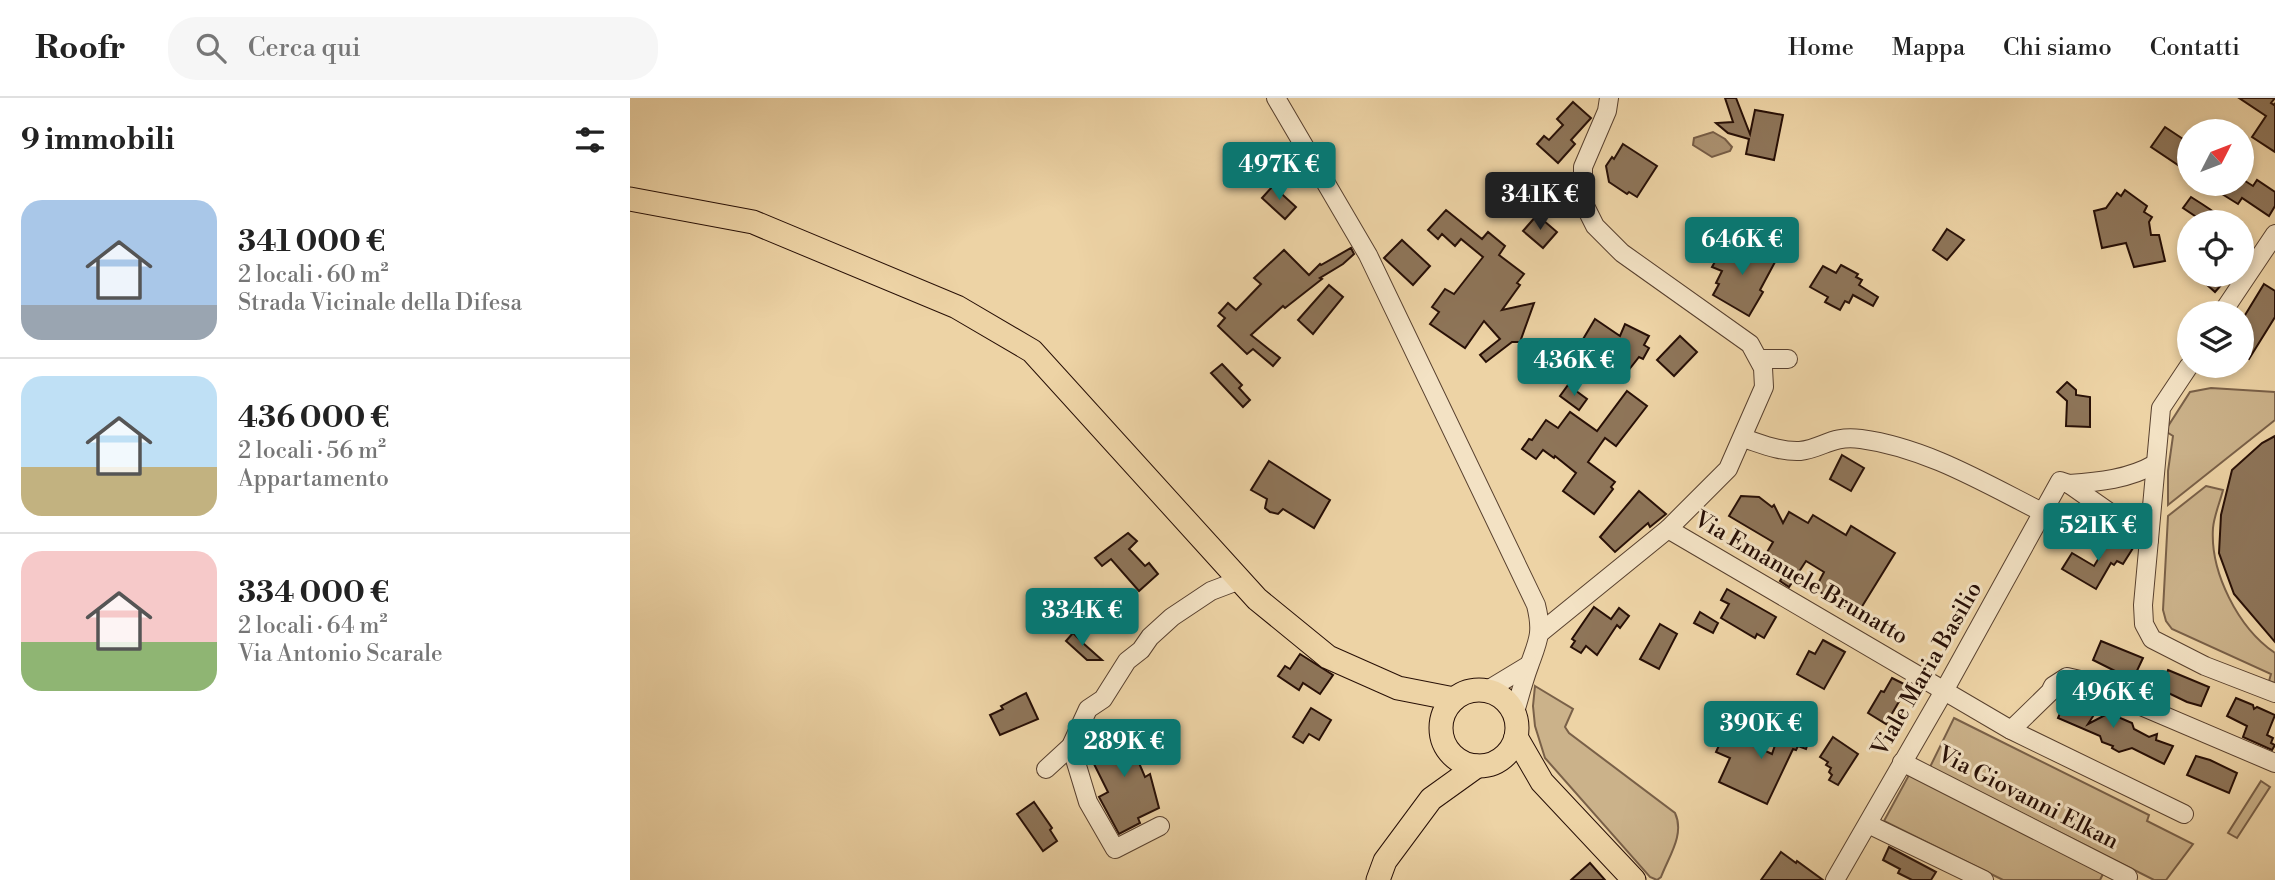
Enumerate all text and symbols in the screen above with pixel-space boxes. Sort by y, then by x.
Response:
search box [168,17,658,80]
text: Roofr [35,28,126,69]
icon: search [192,29,230,67]
text: Cerca qui [248,32,361,64]
text: Home [1788,33,1854,63]
text: Mappa [1892,33,1965,63]
text: Chi siamo [2003,33,2112,63]
text: Contatti [2150,33,2240,63]
north arrow [2177,119,2254,196]
map controls [2177,119,2254,378]
text: 9 immobili [21,121,174,159]
icon: filters [571,121,609,159]
pin: 497K € [1222,142,1336,202]
text: 497K € [1239,151,1319,179]
pin: 341K € [1483,172,1597,232]
text: 341K € [1501,181,1579,209]
button: locate [2177,210,2254,287]
pin: 646K € [1685,218,1799,277]
text: 341 000 € [238,223,385,261]
text: 646K € [1701,226,1783,254]
icon: home [77,228,161,312]
text: 2 locali · 60 m² [238,261,389,289]
text: Strada Vicinale della Difesa [238,289,522,317]
button: layers [2177,301,2254,378]
pin: 436K € [1517,338,1631,398]
text: 436K € [1533,347,1615,375]
text: 436 000 € [238,399,390,437]
icon: home [77,404,161,488]
text: 2 locali · 56 m² [238,437,386,465]
text: Appartamento [238,465,389,493]
pin: 521K € [2041,504,2155,563]
street label: Via Emanuele Brunatto [1688,505,1913,651]
text: 521K € [2059,512,2137,540]
text: 334 000 € [238,574,389,612]
street label: Viale Maria Basilio [1865,577,1988,762]
icon: home [77,579,161,663]
pin: 334K € [1025,588,1139,648]
text: 334K € [1042,597,1122,625]
text: 2 locali · 64 m² [238,612,388,640]
text: Via Antonio Scarale [238,640,443,668]
pin: 496K € [2056,670,2170,730]
text: 496K € [2072,679,2154,707]
pin: 390K € [1704,702,1818,761]
text: 390K € [1720,710,1802,738]
pin: 289K € [1067,720,1181,779]
text: 289K € [1084,728,1164,756]
street label: Via Giovanni Elkan [1932,740,2124,856]

